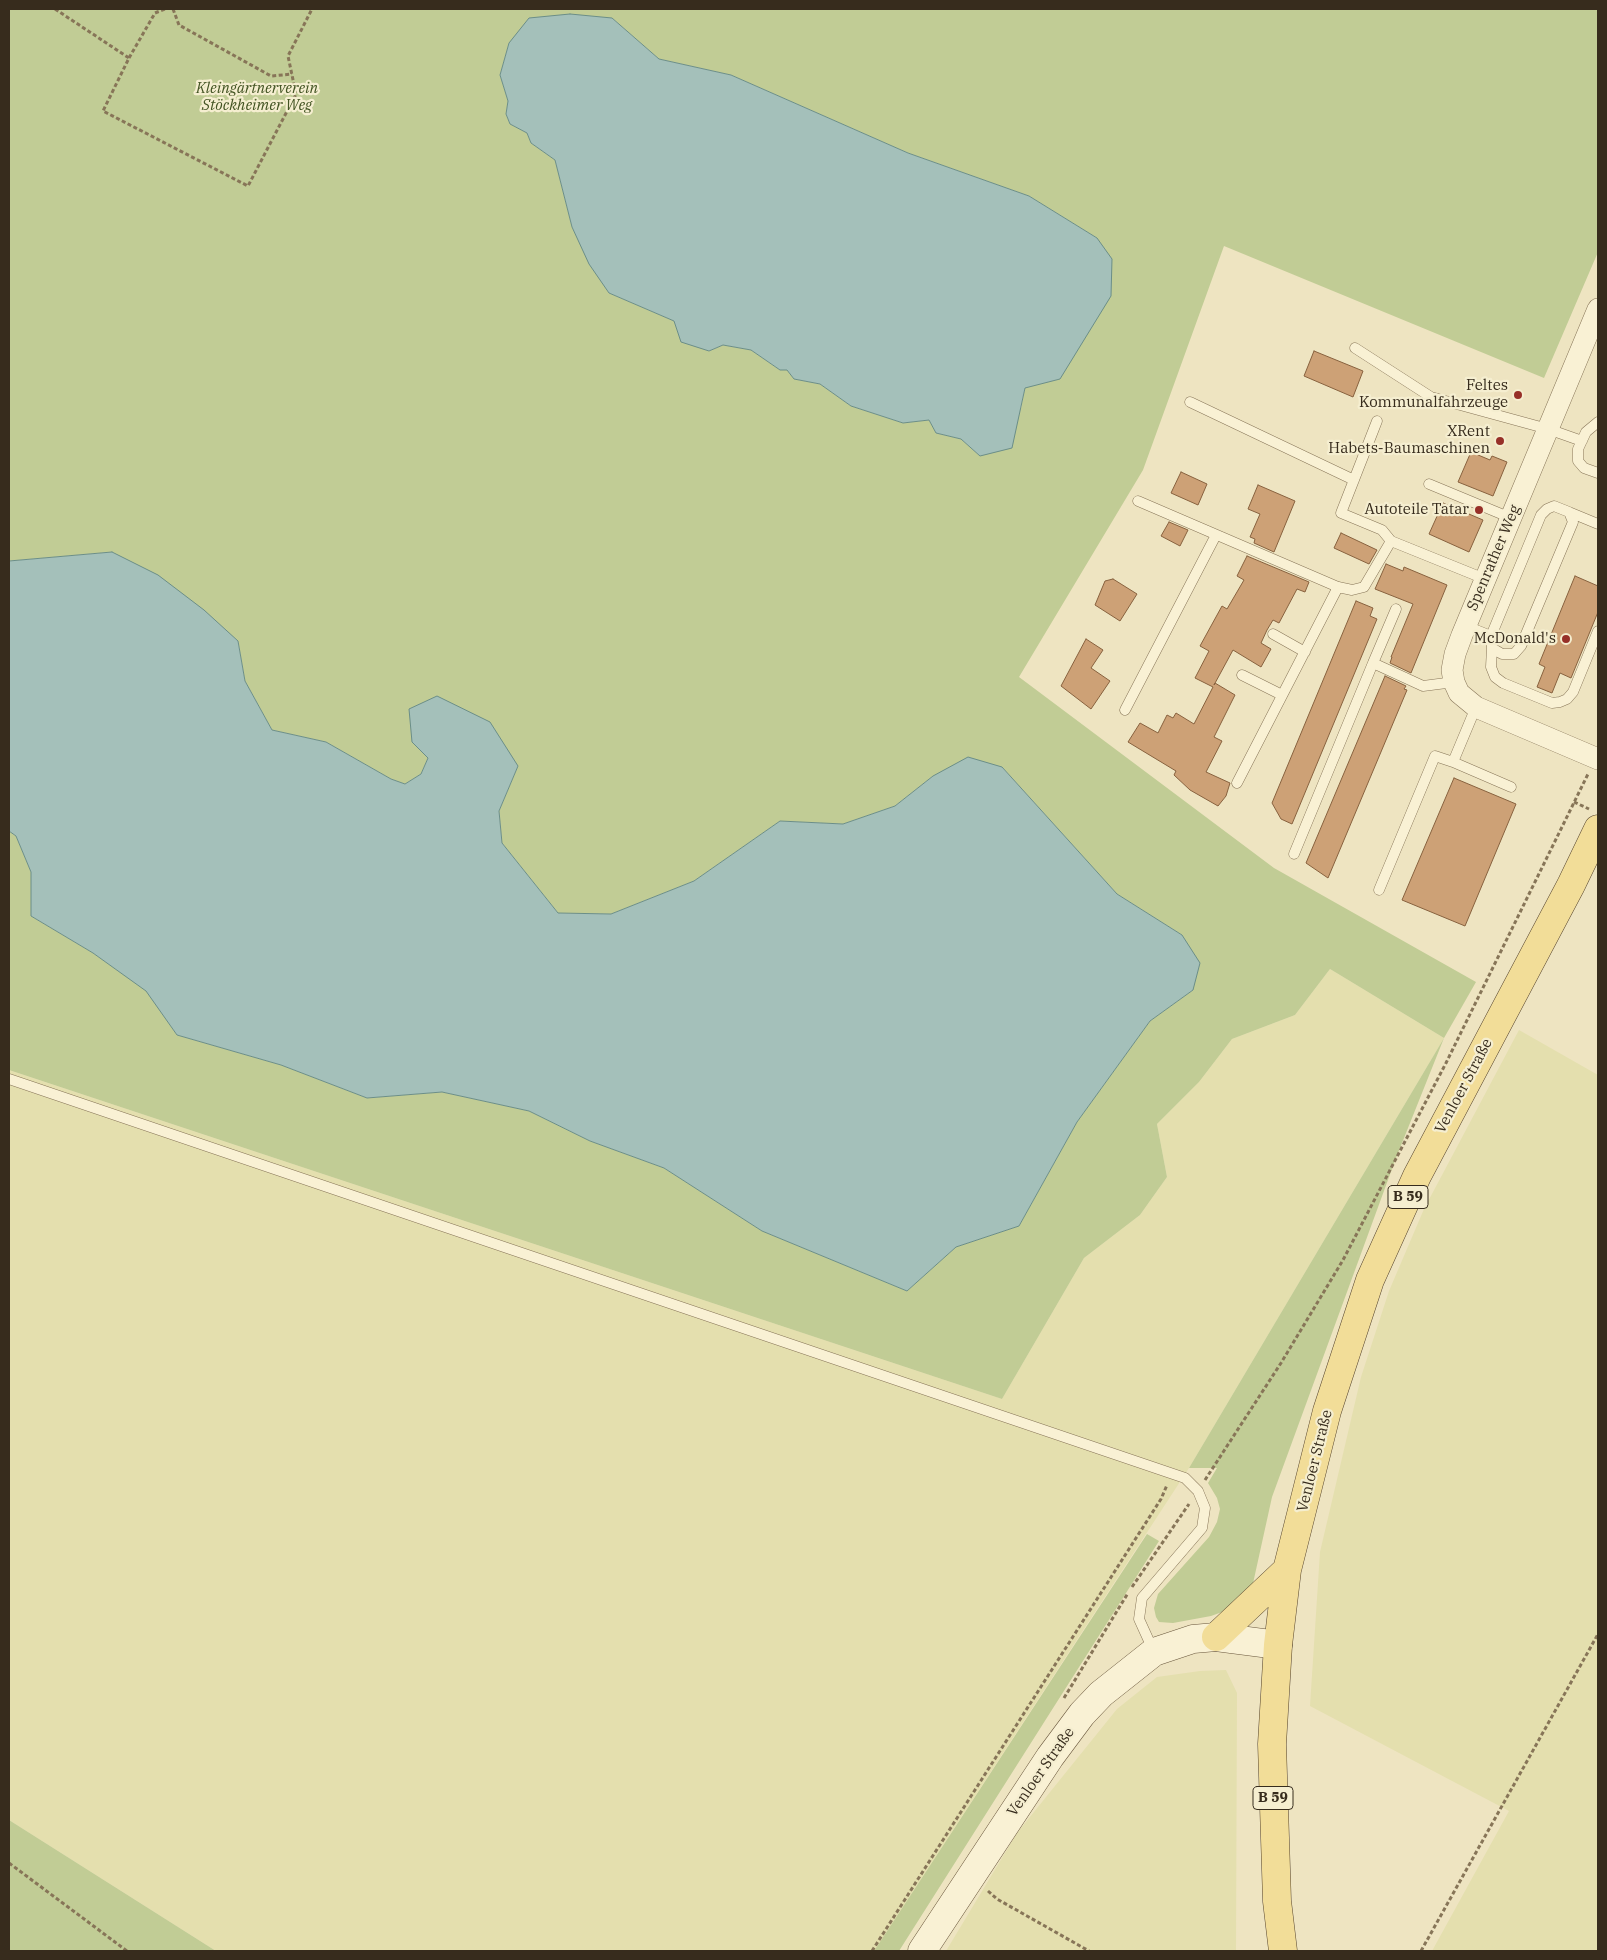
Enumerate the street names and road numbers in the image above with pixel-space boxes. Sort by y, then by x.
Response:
street label: Spenrather Weg [1464,502,1524,614]
street label: Venloer Straße [1431,1036,1497,1136]
road number: B 59 [1388,1186,1428,1208]
street label: Venloer Straße [1294,1408,1336,1514]
street label: Venloer Straße [1004,1724,1078,1820]
road number: B 59 [1253,1786,1293,1810]

